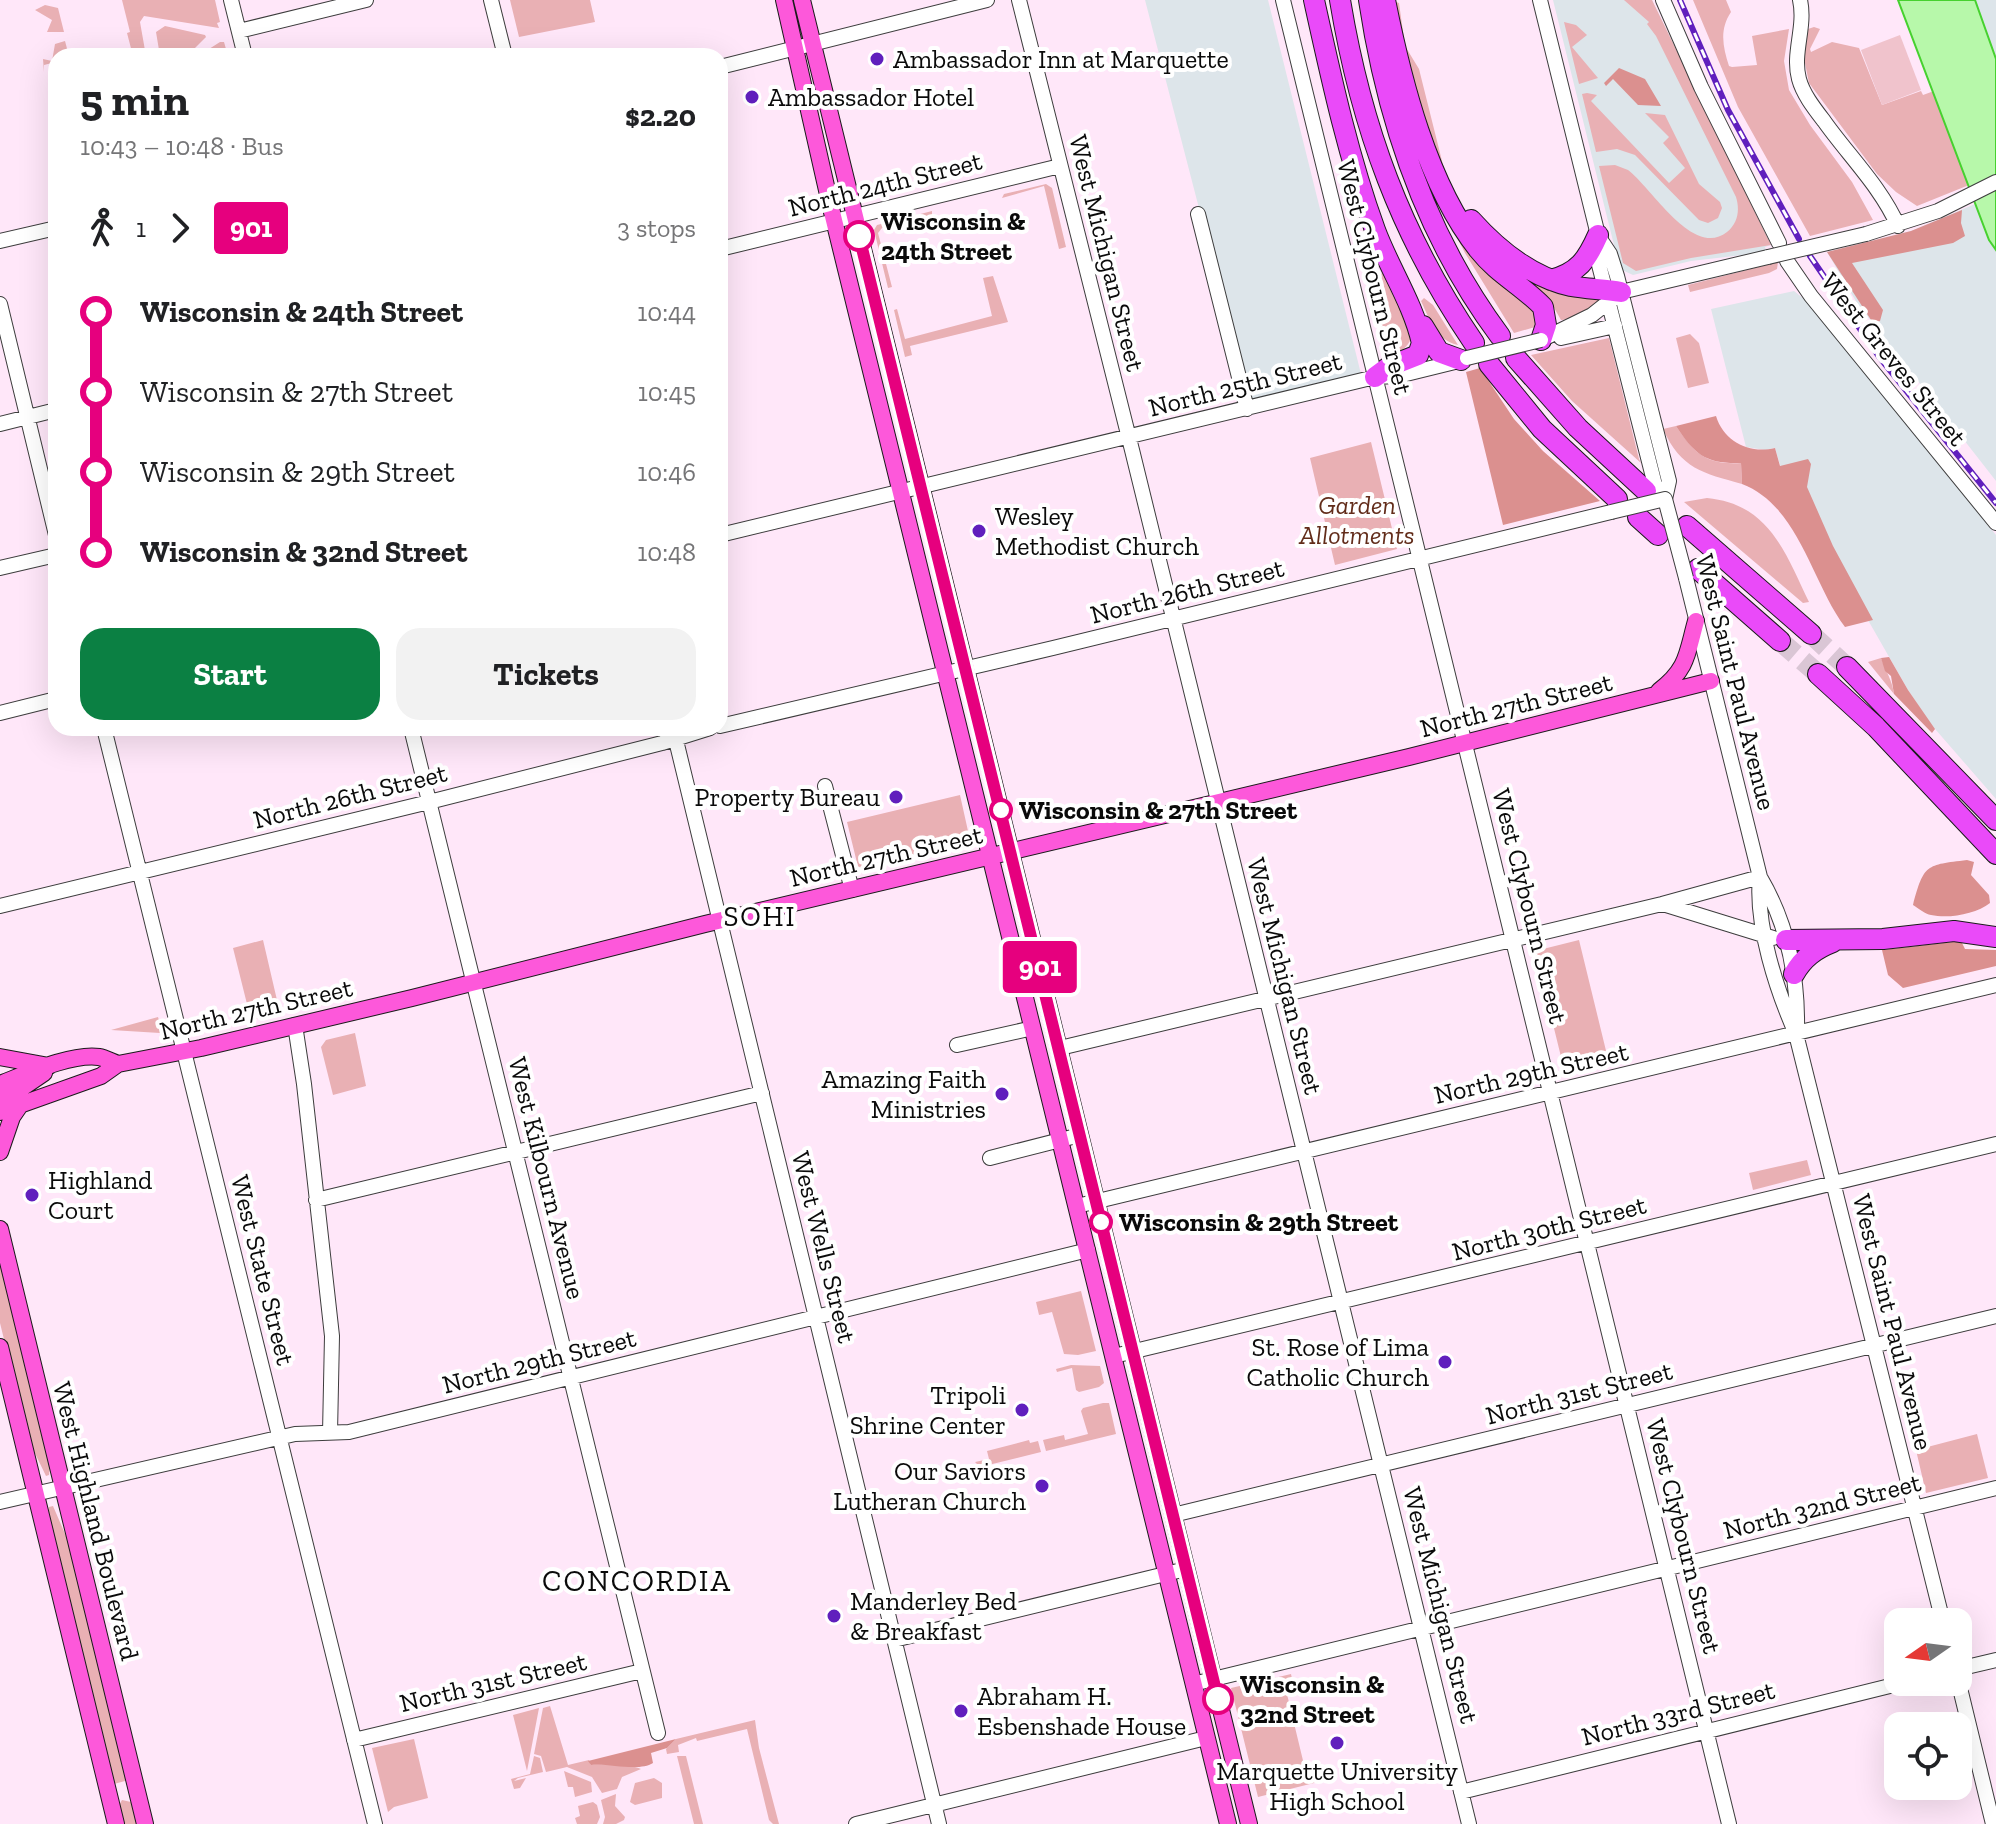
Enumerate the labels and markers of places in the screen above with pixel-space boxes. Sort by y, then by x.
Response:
place label: Ambassador Inn at Marquette [893,43,1229,75]
marker: Ambassador Inn at Marquette [868,50,886,68]
place label: Ambassador Hotel [768,81,974,113]
marker: Ambassador Hotel [743,88,761,106]
place label: Wisconsin & 24th Street [881,205,1025,267]
marker: Wisconsin & 24th Street [844,221,874,251]
place label: Wesley Methodist Church [995,500,1199,562]
marker: Wesley Methodist Church [970,522,988,540]
place label: Property Bureau [695,781,880,813]
marker: Property Bureau [887,788,905,806]
place label: Wisconsin & 27th Street [1019,794,1298,826]
marker: Wisconsin & 27th Street [990,799,1012,821]
place label: Amazing Faith Ministries [822,1063,986,1125]
marker: Amazing Faith Ministries [993,1085,1011,1103]
place label: Highland Court [48,1164,152,1226]
marker: Highland Court [23,1186,41,1204]
place label: Wisconsin & 29th Street [1119,1206,1399,1238]
marker: Wisconsin & 29th Street [1090,1211,1112,1233]
place label: St. Rose of Lima Catholic Church [1247,1331,1429,1393]
marker: St. Rose of Lima Catholic Church [1436,1353,1454,1371]
place label: Tripoli Shrine Center [850,1379,1006,1441]
marker: Tripoli Shrine Center [1013,1401,1031,1419]
place label: Our Saviors Lutheran Church [833,1455,1026,1517]
marker: Our Saviors Lutheran Church [1033,1477,1051,1495]
place label: Manderley Bed & Breakfast [850,1585,1017,1647]
marker: Manderley Bed & Breakfast [825,1607,843,1625]
place label: Wisconsin & 32nd Street [1240,1668,1384,1730]
place label: Abraham H. Esbenshade House [977,1680,1186,1742]
marker: Wisconsin & 32nd Street [1203,1684,1233,1714]
marker: Abraham H. Esbenshade House [952,1702,970,1720]
marker: Marquette University High School [1328,1734,1346,1752]
place label: Marquette University High School [1216,1755,1459,1817]

